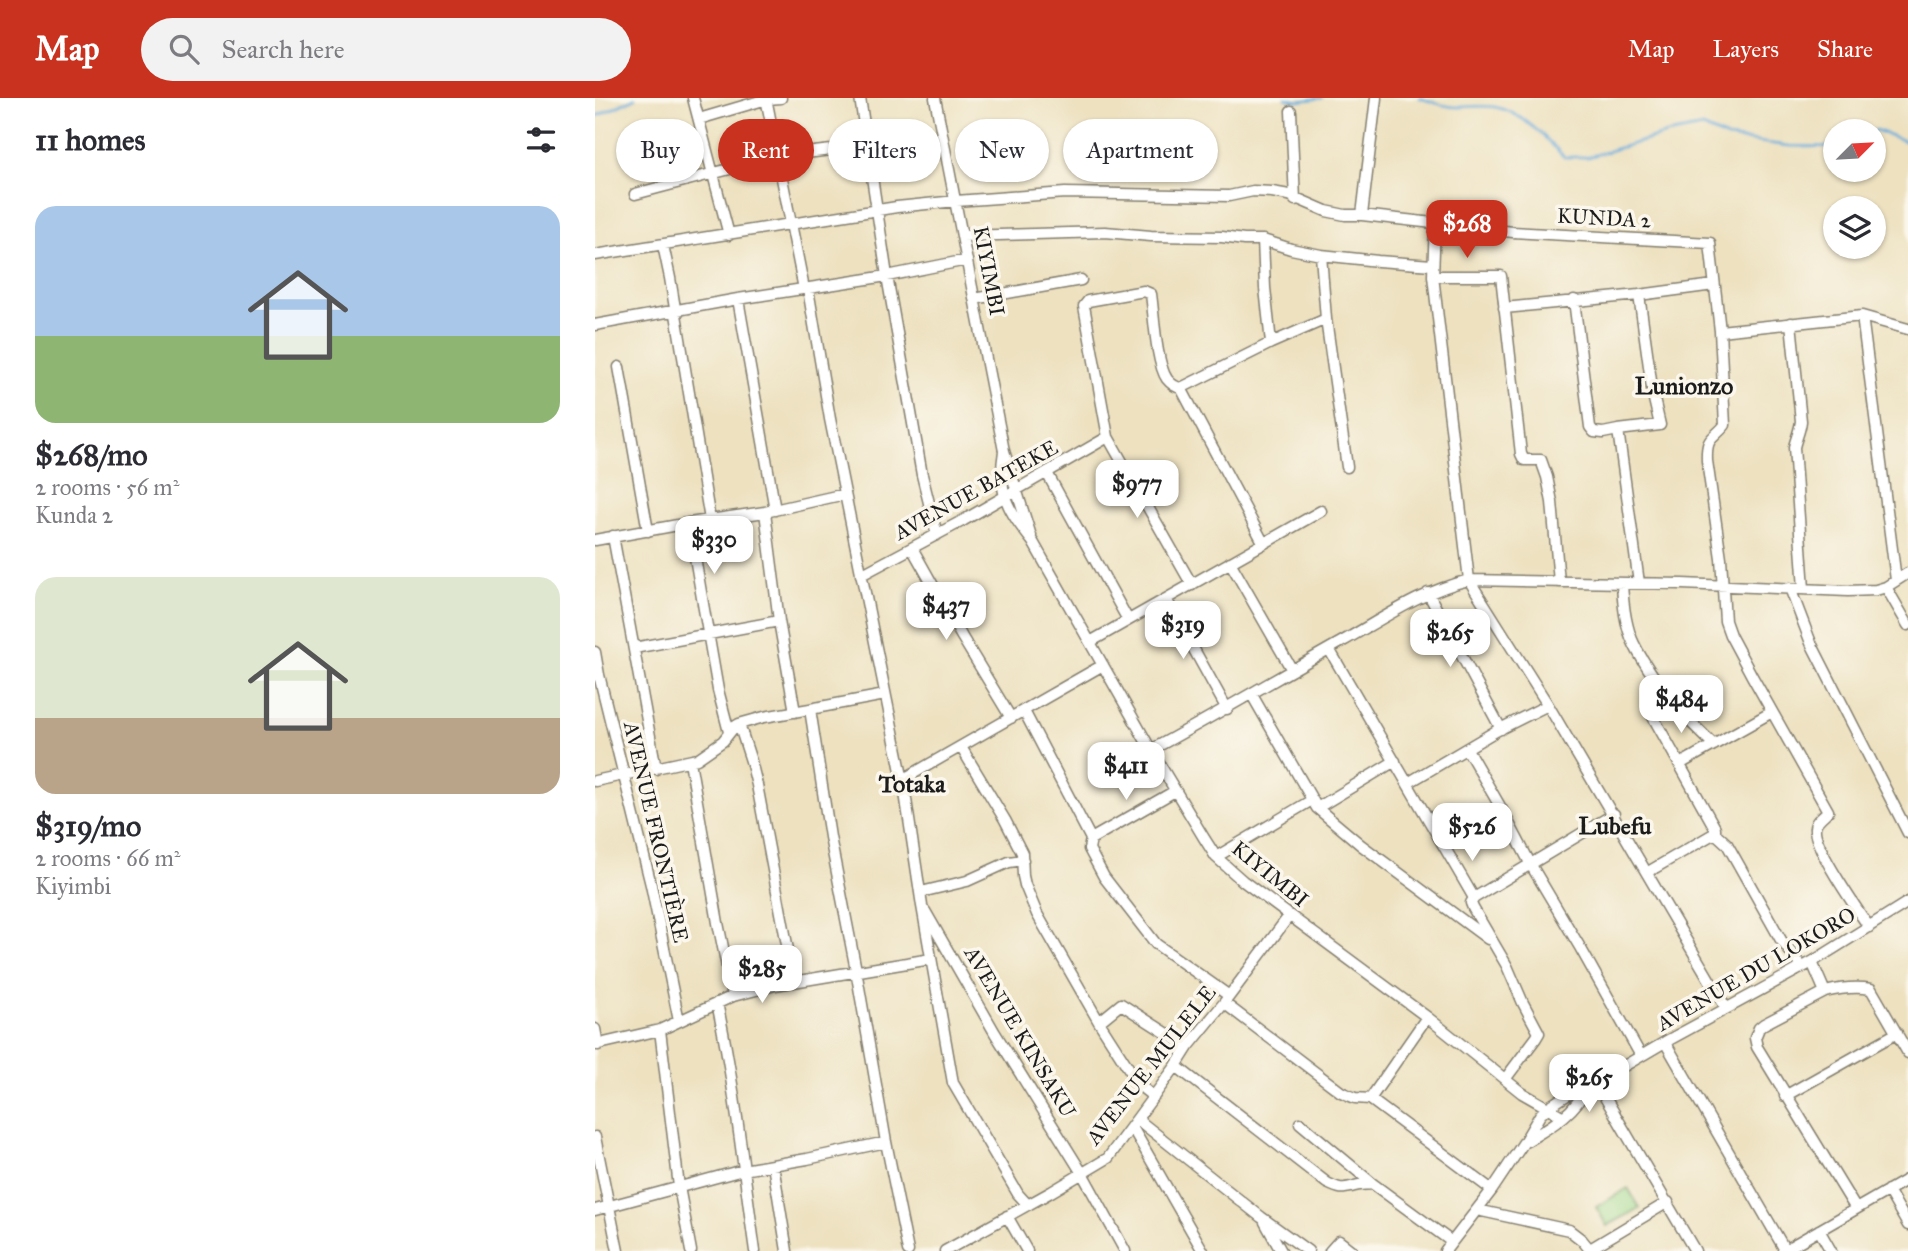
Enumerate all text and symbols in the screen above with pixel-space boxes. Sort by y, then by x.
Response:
search box [141,18,631,81]
text: Map [35,29,99,69]
icon: search [165,30,203,68]
text: Search here [221,33,345,65]
text: Map [1628,34,1675,64]
text: Layers [1713,34,1779,64]
text: Share [1817,34,1873,64]
chip: Buy [616,119,704,182]
chip: Rent [718,119,814,182]
chip: Filters [828,119,941,182]
chip: New [955,119,1049,182]
chip: Apartment [1063,119,1218,182]
north arrow [1823,119,1887,182]
map controls [1823,119,1886,259]
icon: filters [522,121,560,159]
text: 11 homes [35,122,146,158]
button: layers [1823,196,1886,259]
pin: $268 [1426,200,1508,260]
street label: KUNDA 2 [1556,203,1652,233]
text: $268 [1442,209,1492,237]
street label: KIYIMBI [968,224,1010,318]
icon: home [235,252,361,378]
district label: Lunionzo [1635,371,1733,401]
street label: AVENUE BATEKE [889,434,1062,546]
text: $268/mo [35,437,148,473]
pin: $977 [1096,460,1178,520]
text: $977 [1112,469,1162,497]
text: 2 rooms · 56 m² [35,473,179,501]
text: Kunda 2 [35,501,113,529]
pin: $330 [673,517,755,576]
text: $330 [691,525,737,553]
pin: $437 [905,582,987,642]
text: $437 [922,591,970,619]
pin: $319 [1142,602,1224,661]
text: $319 [1161,610,1205,638]
pin: $265 [1409,610,1491,669]
text: $265 [1426,618,1474,646]
icon: home [235,623,361,749]
pin: $484 [1640,676,1722,735]
text: $484 [1655,684,1707,712]
street label: AVENUE FRONTIÈRE [618,718,695,945]
pin: $411 [1085,742,1167,802]
text: $411 [1104,751,1148,779]
district label: Totaka [878,769,946,799]
pin: $526 [1431,804,1513,863]
text: $319/mo [35,808,141,844]
district label: Lubefu [1578,811,1652,841]
text: $526 [1448,812,1496,840]
street label: KIYIMBI [1226,835,1314,913]
text: 2 rooms · 66 m² [35,844,180,872]
text: Kiyimbi [35,872,111,900]
street label: AVENUE DU LOKORO [1651,901,1860,1037]
street label: AVENUE KINSAKU [958,941,1082,1123]
pin: $285 [721,946,803,1005]
text: $285 [738,954,786,982]
street label: AVENUE MULELE [1080,980,1221,1151]
pin: $265 [1548,1054,1630,1114]
text: $265 [1565,1063,1613,1091]

